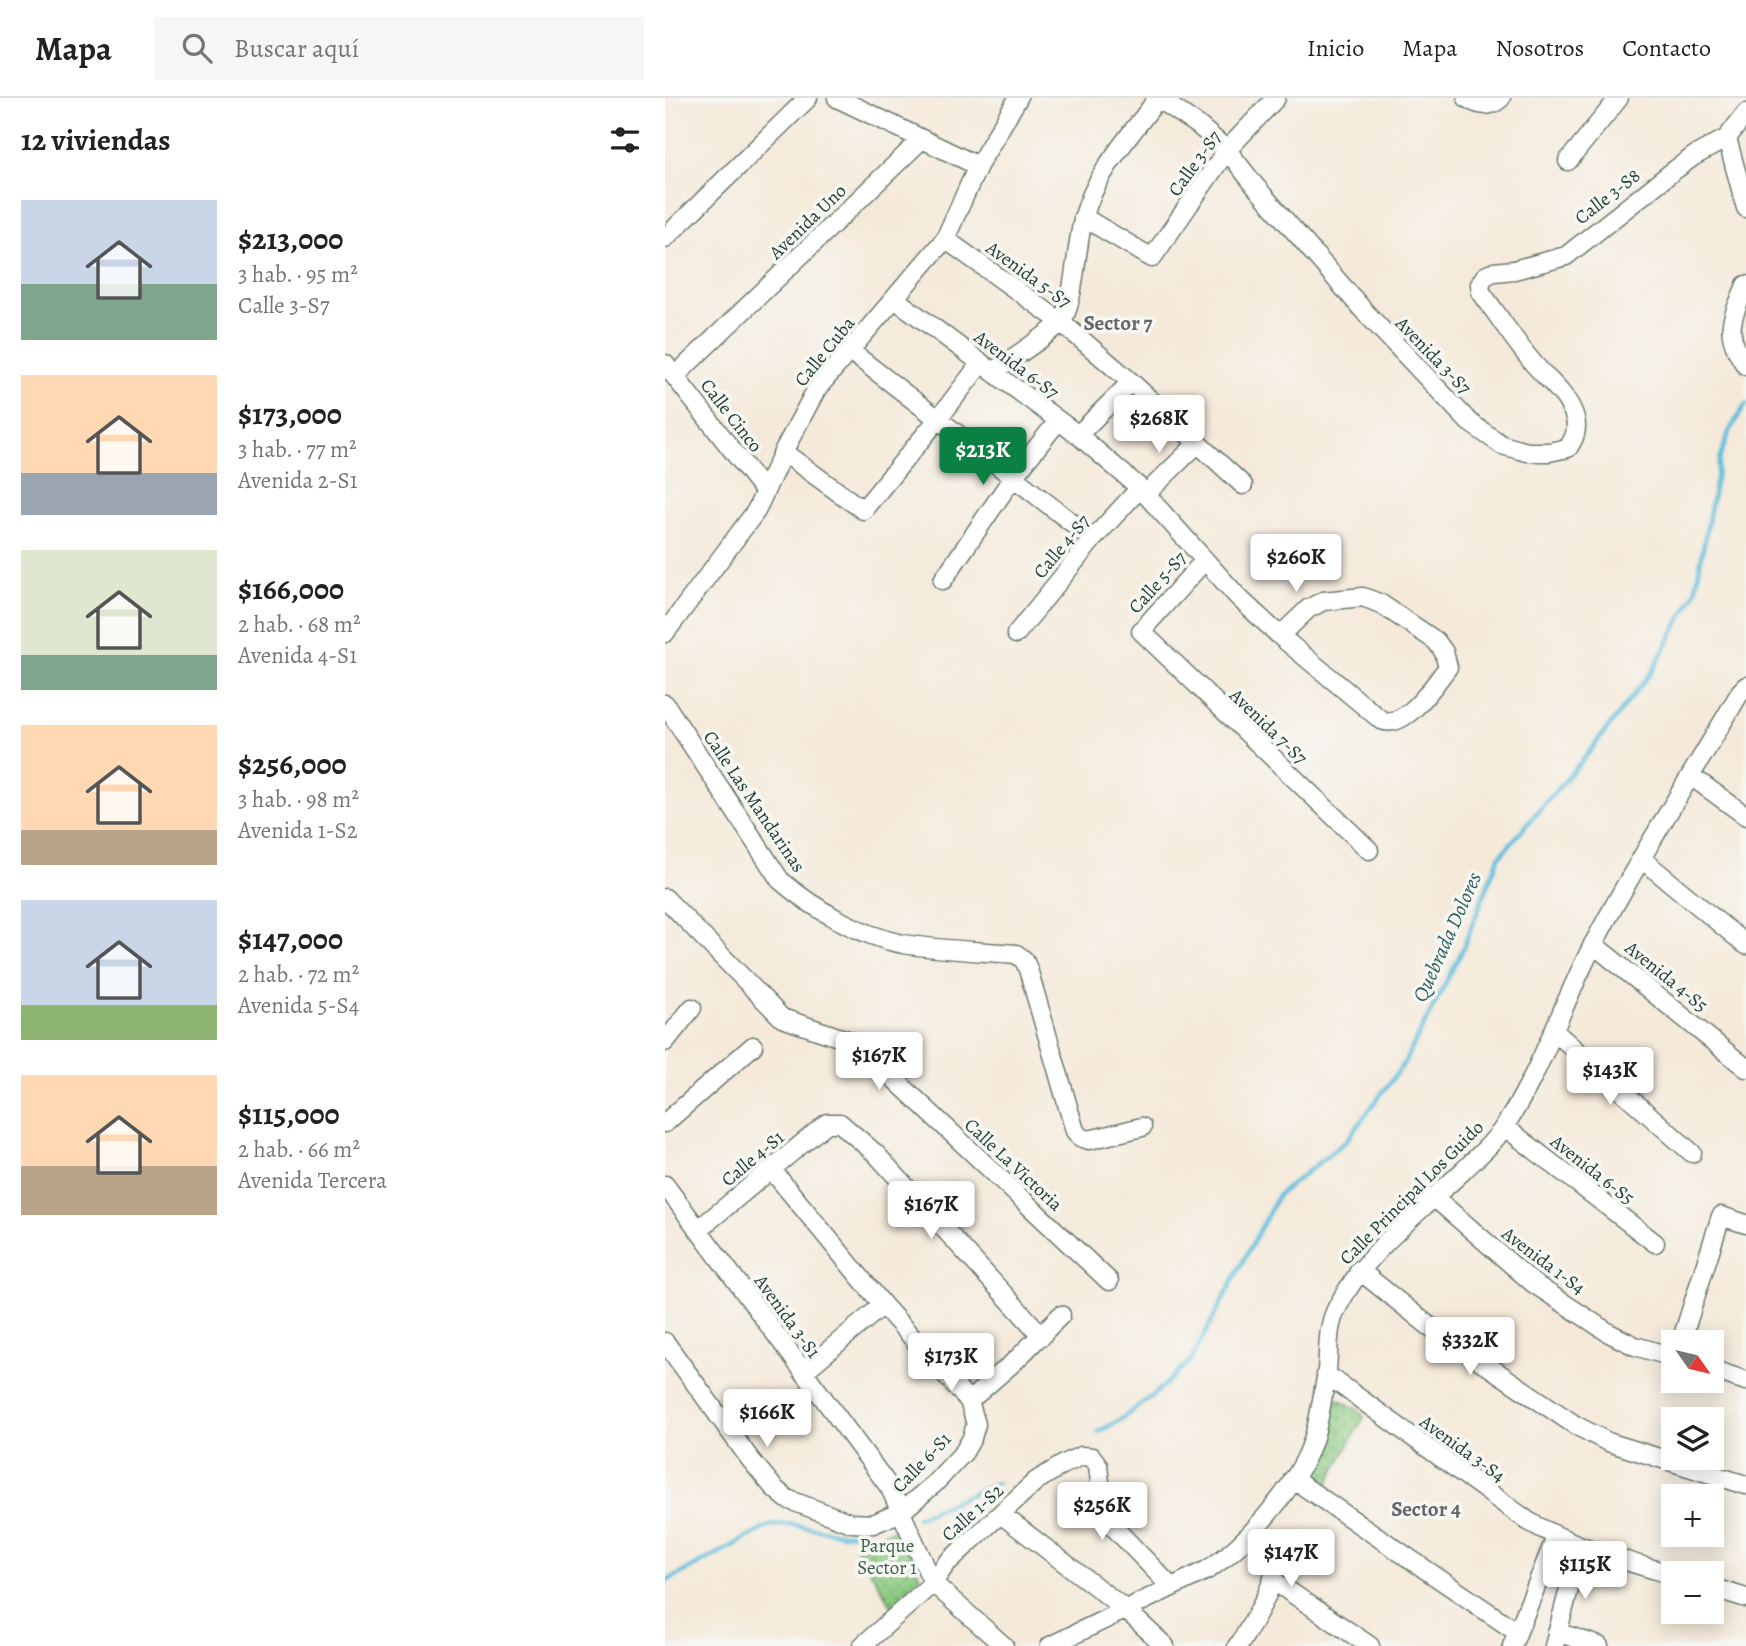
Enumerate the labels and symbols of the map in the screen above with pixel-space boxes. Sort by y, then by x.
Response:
street label: Calle 3-S7 [1162,125,1228,202]
street label: Calle 3-S8 [1569,163,1646,231]
street label: Avenida Uno [763,178,852,266]
street label: Avenida 5-S7 [980,234,1076,315]
district label: Sector 7 [1084,309,1152,337]
street label: Avenida 3-S7 [1389,310,1477,400]
street label: Calle Cuba [789,311,861,392]
street label: Avenida 6-S7 [968,324,1064,405]
street label: Calle Cinco [694,373,768,458]
pin: $268K [1110,396,1208,455]
pin: $213K [934,428,1032,487]
street label: Calle 4-S7 [1027,509,1096,584]
pin: $260K [1247,534,1345,594]
street label: Calle 5-S7 [1123,546,1193,620]
street label: Avenida 7-S7 [1223,682,1313,771]
street label: Calle Las Mandarinas [697,725,811,878]
water label: Quebrada Dolores [1406,868,1488,1006]
street label: Avenida 4-S5 [1619,935,1713,1018]
pin: $167K [830,1032,928,1092]
pin: $143K [1561,1048,1659,1107]
street label: Calle La Victoria [958,1112,1068,1217]
street label: Calle Principal Los Guido [1334,1115,1490,1271]
street label: Calle 4-S1 [716,1124,790,1193]
street label: Avenida 6-S5 [1544,1128,1640,1211]
pin: $167K [882,1182,980,1241]
street label: Avenida 1-S4 [1495,1220,1591,1301]
street label: Avenida 3-S1 [747,1269,827,1364]
pin: $332K [1421,1318,1519,1377]
north arrow [1661,1330,1724,1393]
pin: $173K [902,1334,1000,1393]
pin: $166K [718,1390,816,1449]
street label: Avenida 3-S4 [1414,1408,1511,1489]
street label: Calle 6-S1 [886,1426,957,1499]
street label: Calle 1-S2 [936,1478,1009,1548]
pin: $256K [1053,1482,1151,1542]
district label: Sector 4 [1391,1495,1461,1523]
pin: $147K [1242,1530,1340,1589]
park label: Parque Sector 1 [857,1533,917,1581]
pin: $115K [1536,1542,1634,1601]

